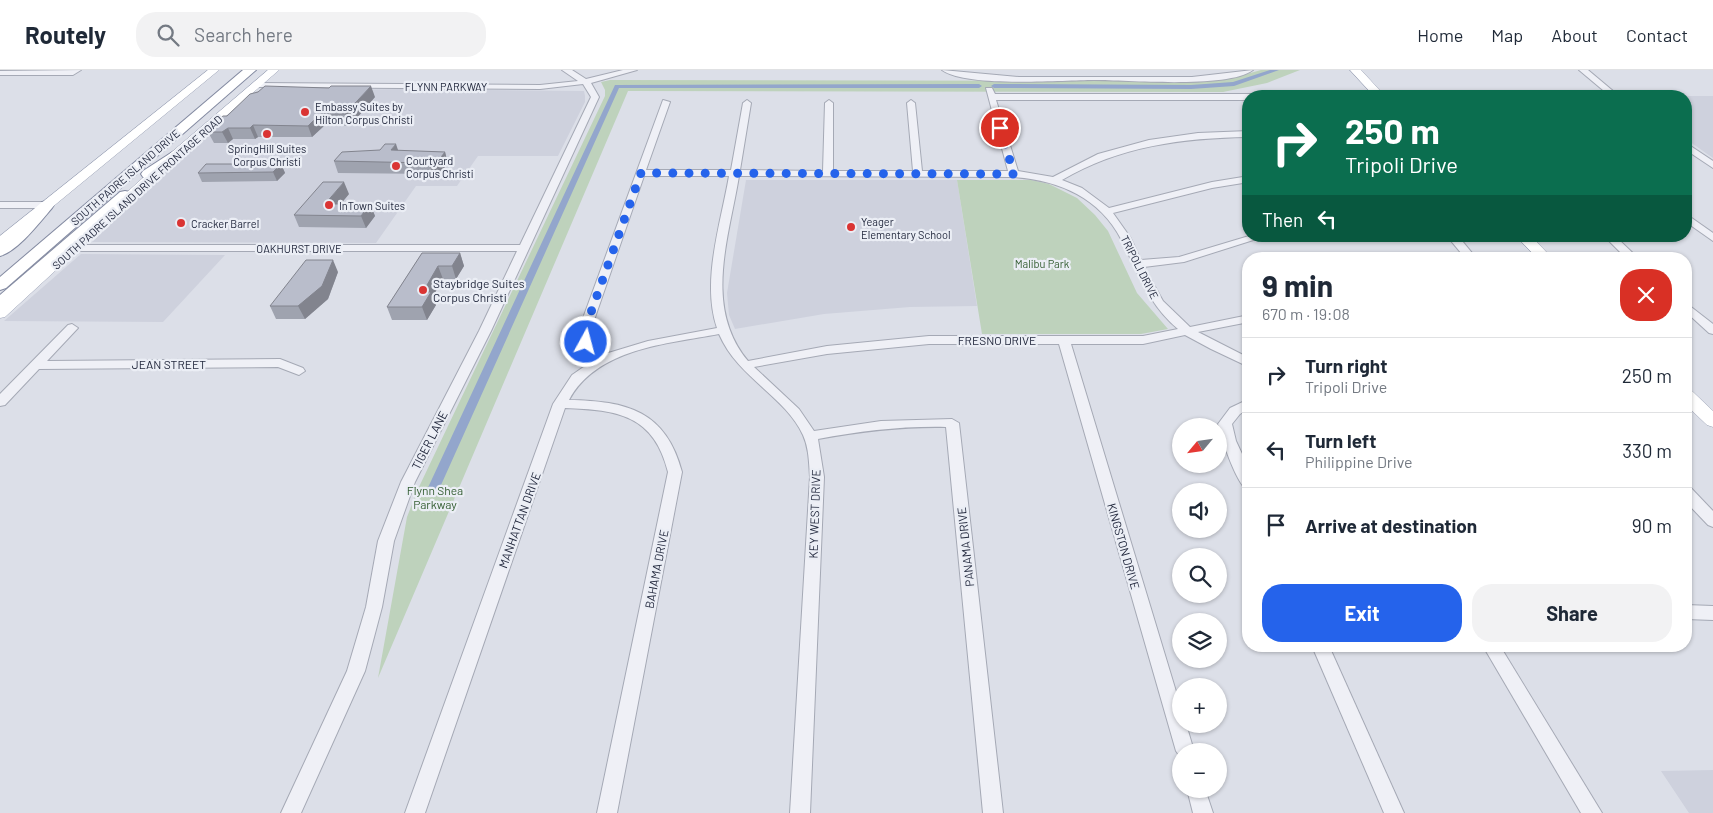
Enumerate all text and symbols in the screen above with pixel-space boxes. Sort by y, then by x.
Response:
search box [136,12,486,57]
text: Routely [25,20,106,49]
icon: search [154,21,182,49]
text: Search here [194,23,293,46]
text: Home [1417,24,1463,46]
text: Map [1491,24,1523,46]
text: About [1551,24,1598,46]
text: Contact [1626,24,1688,46]
street label: FLYNN PARKWAY [405,80,487,93]
place label: Embassy Suites by Hilton Corpus Christi [315,100,413,126]
marker: Embassy Suites by Hilton Corpus Christi [299,106,311,118]
pin [979,107,1021,149]
text: 250 m [1345,109,1440,151]
icon: right [1262,110,1327,175]
street label: SOUTH PADRE ISLAND DRIVE FRONTAGE ROAD [49,112,225,272]
icon: arrive [986,114,1014,142]
street label: SOUTH PADRE ISLAND DRIVE [68,126,182,228]
marker: SpringHill Suites Corpus Christi [261,128,273,140]
place label: SpringHill Suites Corpus Christi [228,142,306,168]
text: Tripoli Drive [1345,151,1458,177]
place label: Courtyard Corpus Christi [406,154,474,180]
marker: Courtyard Corpus Christi [390,160,402,172]
marker: InTown Suites [323,199,335,211]
place label: InTown Suites [339,199,405,212]
icon: left [1313,205,1341,233]
text: Then [1262,208,1303,231]
place label: Yeager Elementary School [861,215,951,241]
marker: Cracker Barrel [175,217,187,229]
place label: Cracker Barrel [191,217,259,230]
marker: Yeager Elementary School [845,221,857,233]
street label: TRIPOLI DRIVE [1118,233,1162,301]
street label: OAKHURST DRIVE [256,242,342,255]
park label: Malibu Park [1015,257,1070,270]
text: 9 min [1262,267,1333,303]
button: close [1620,269,1672,321]
place label: Staybridge Suites Corpus Christi [433,276,525,304]
marker: Staybridge Suites Corpus Christi [417,284,429,296]
text: 670 m · 19:08 [1262,304,1350,323]
position arrow [559,315,611,367]
street label: FRESNO DRIVE [958,333,1036,347]
text: Turn right [1305,354,1387,377]
street label: JEAN STREET [132,357,206,371]
icon: right [1262,361,1290,389]
text: 250 m [1622,364,1672,387]
text: Tripoli Drive [1305,377,1387,396]
street label: TIGER LANE [408,408,450,472]
north arrow [1172,418,1228,472]
map controls [1172,418,1227,798]
text: Turn left [1305,429,1376,452]
icon: left [1262,436,1290,464]
text: 330 m [1622,439,1672,462]
text: Philippine Drive [1305,452,1413,471]
street label: KEY WEST DRIVE [805,469,823,559]
street label: MANHATTAN DRIVE [495,470,543,570]
park label: Flynn Shea Parkway [407,483,463,511]
button: sound [1172,483,1227,538]
street label: KINGSTON DRIVE [1105,501,1143,591]
street label: PANAMA DRIVE [954,507,976,587]
icon: arrive [1262,511,1290,539]
text: Arrive at destination [1305,514,1477,537]
text: 90 m [1632,514,1672,537]
street label: BAHAMA DRIVE [641,528,671,610]
button: search [1172,548,1227,603]
button: Exit [1262,584,1462,642]
button: Share [1472,584,1672,642]
button: layers [1172,613,1227,668]
button: + [1172,678,1227,733]
button: − [1172,743,1227,798]

